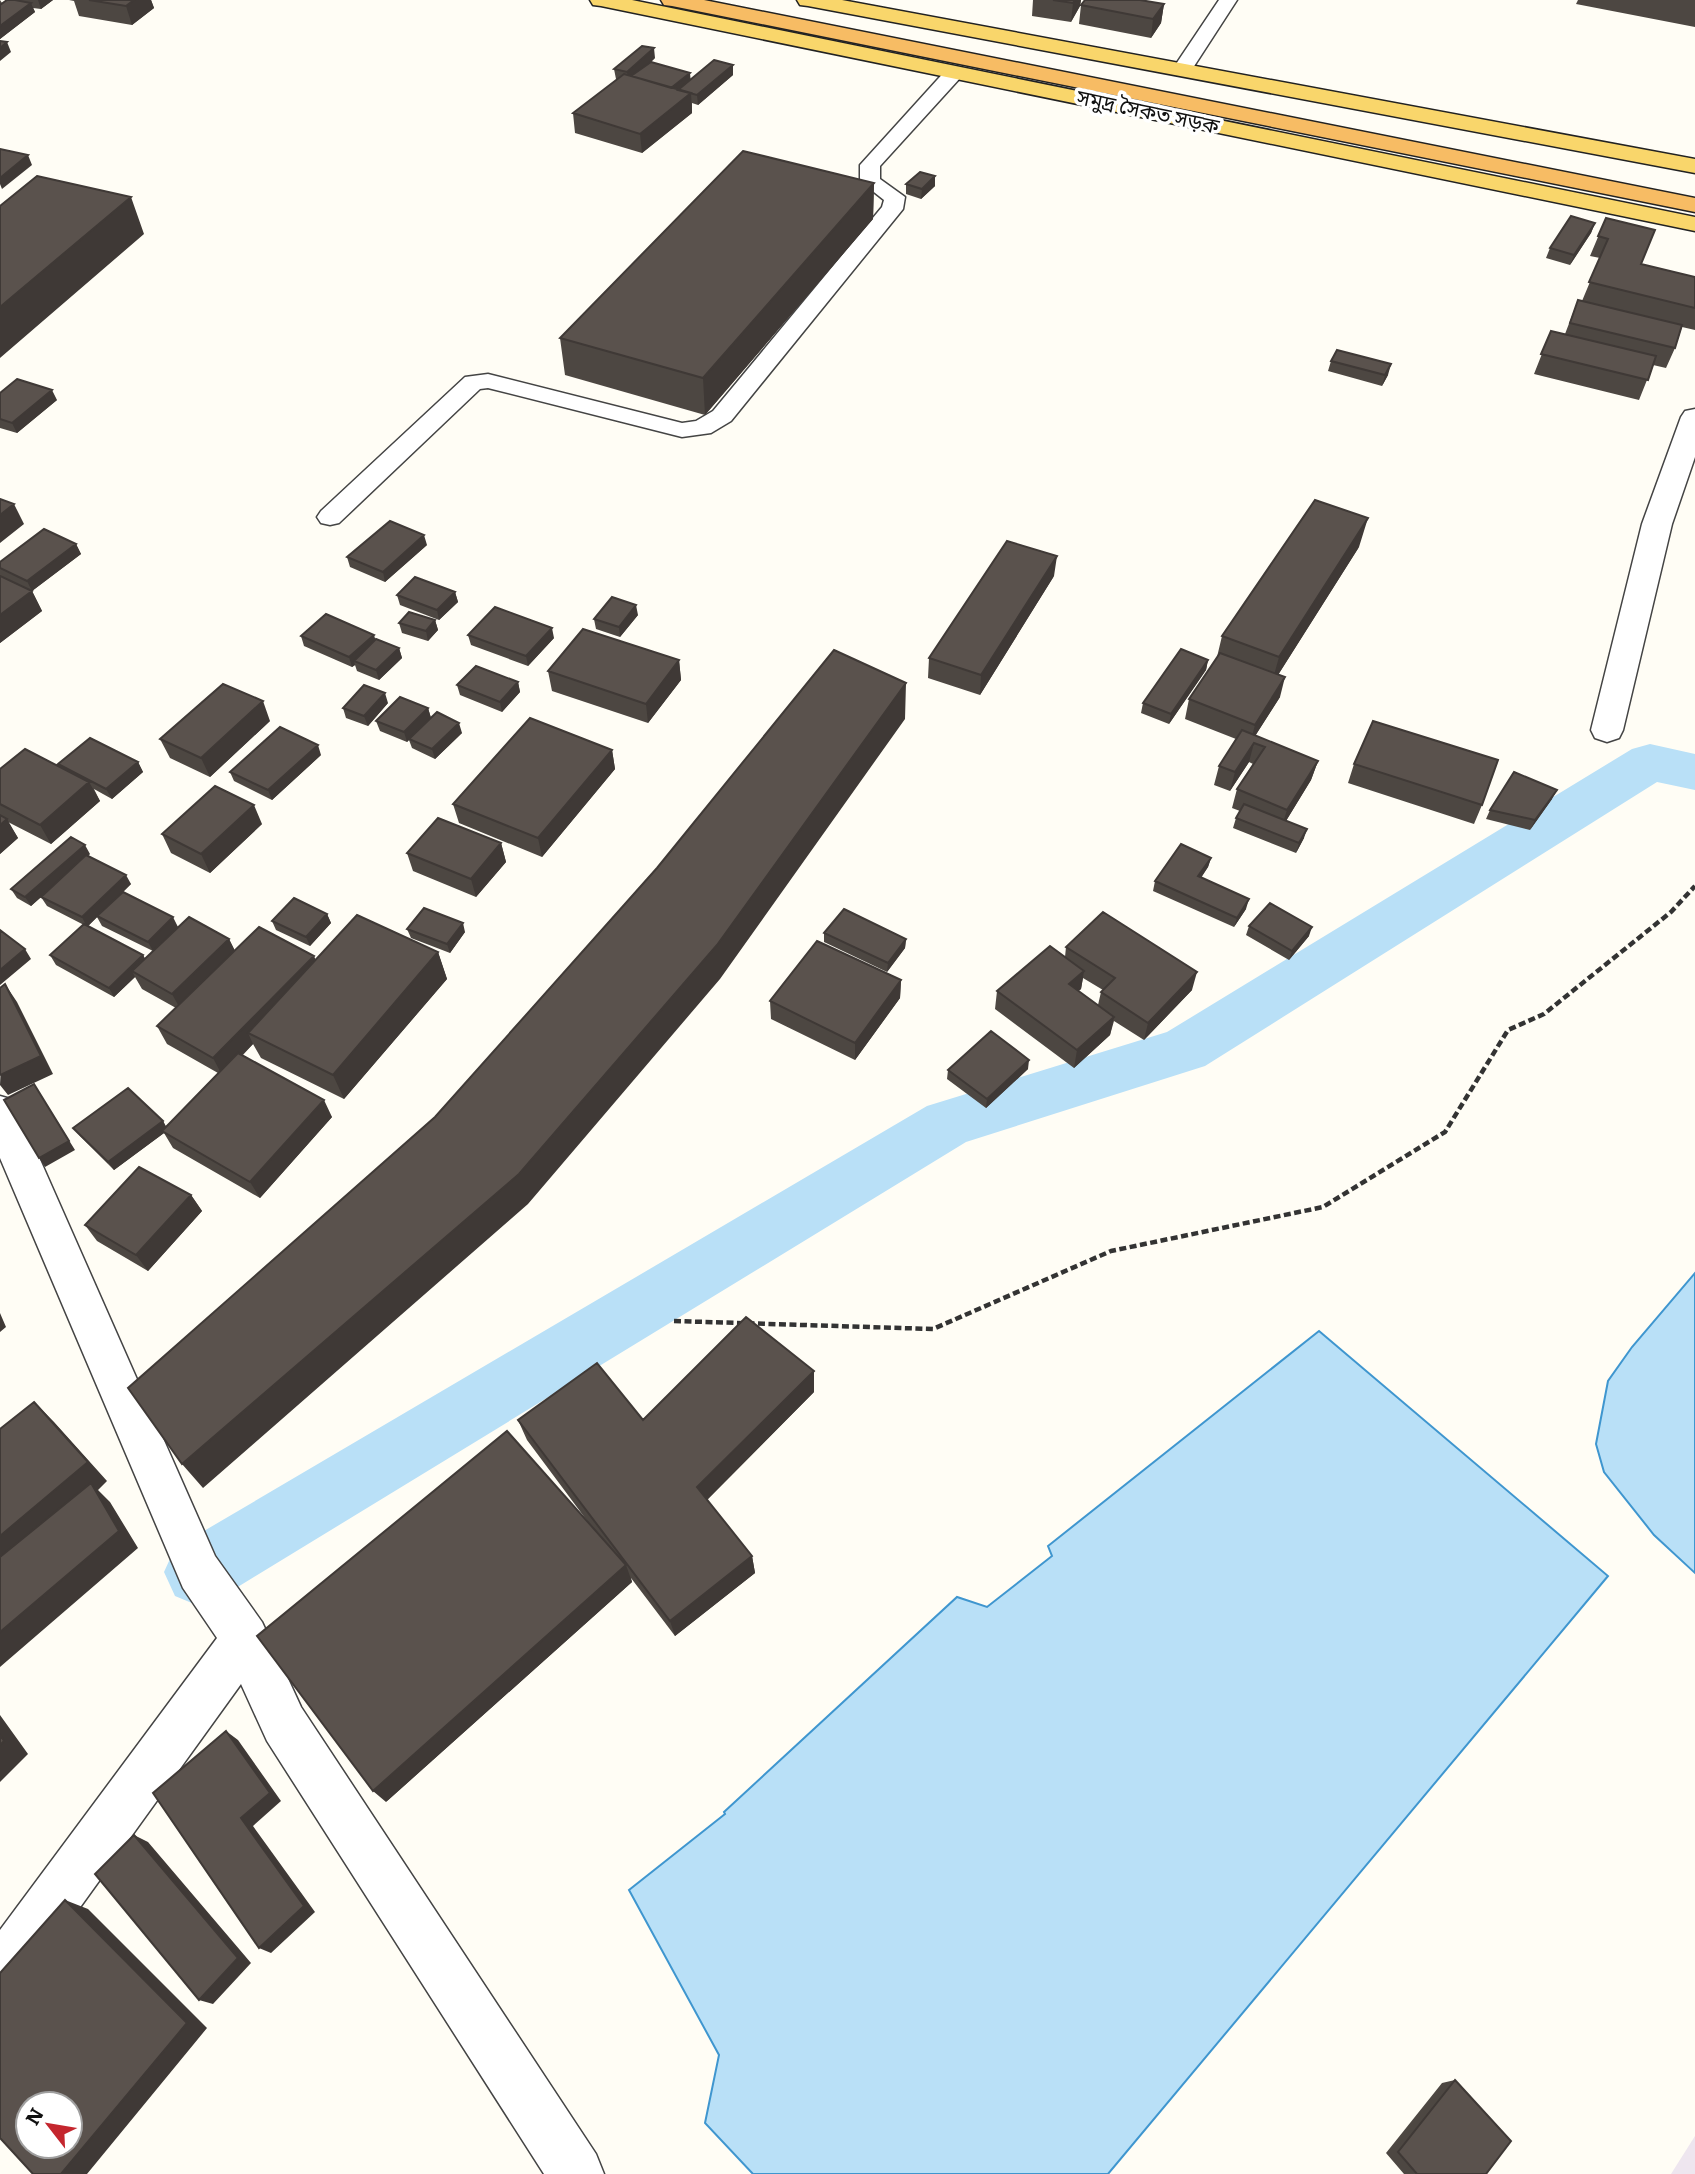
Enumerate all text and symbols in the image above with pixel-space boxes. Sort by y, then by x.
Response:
street label: সমুদ্র সৈকত সড়ক [1073,79,1224,140]
north arrow [14,2090,84,2160]
text: N [17,2102,50,2130]

